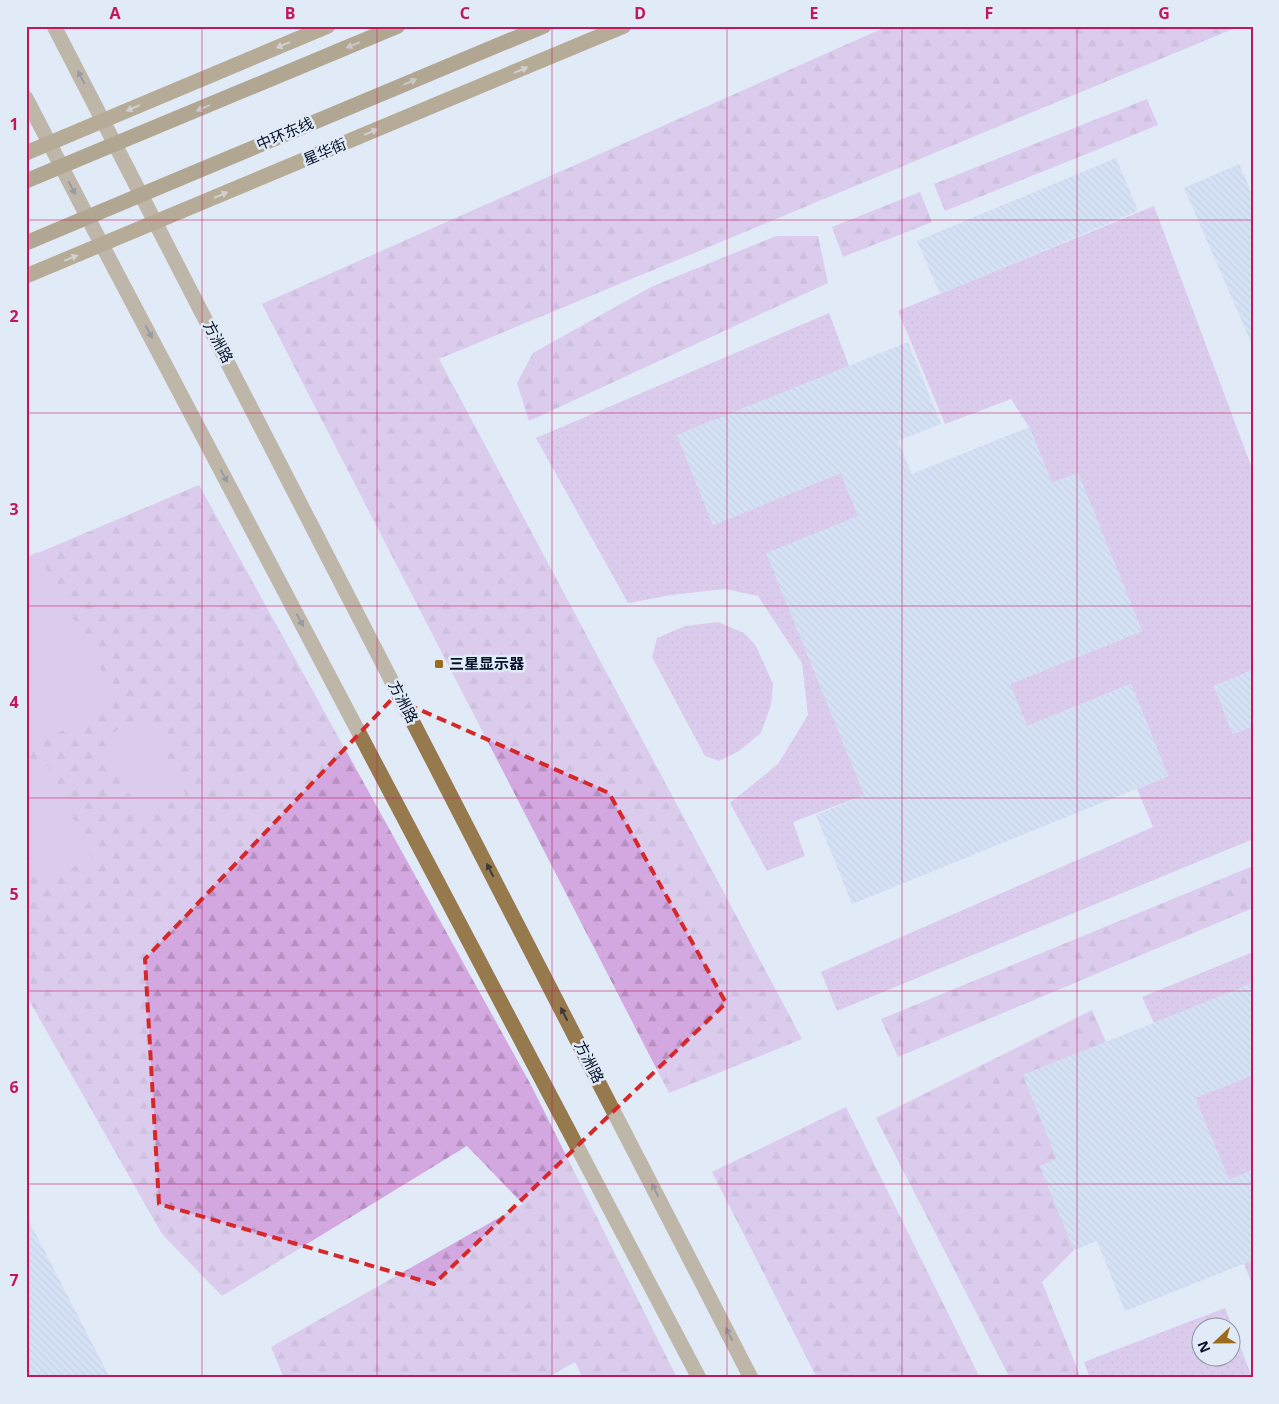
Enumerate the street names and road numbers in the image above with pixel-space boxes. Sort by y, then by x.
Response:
street label: 中环东线 [253,112,316,154]
street label: 星华街 [300,133,349,169]
street label: 方洲路 [199,317,238,366]
street label: 方洲路 [385,677,423,726]
street label: 方洲路 [571,1037,609,1086]

